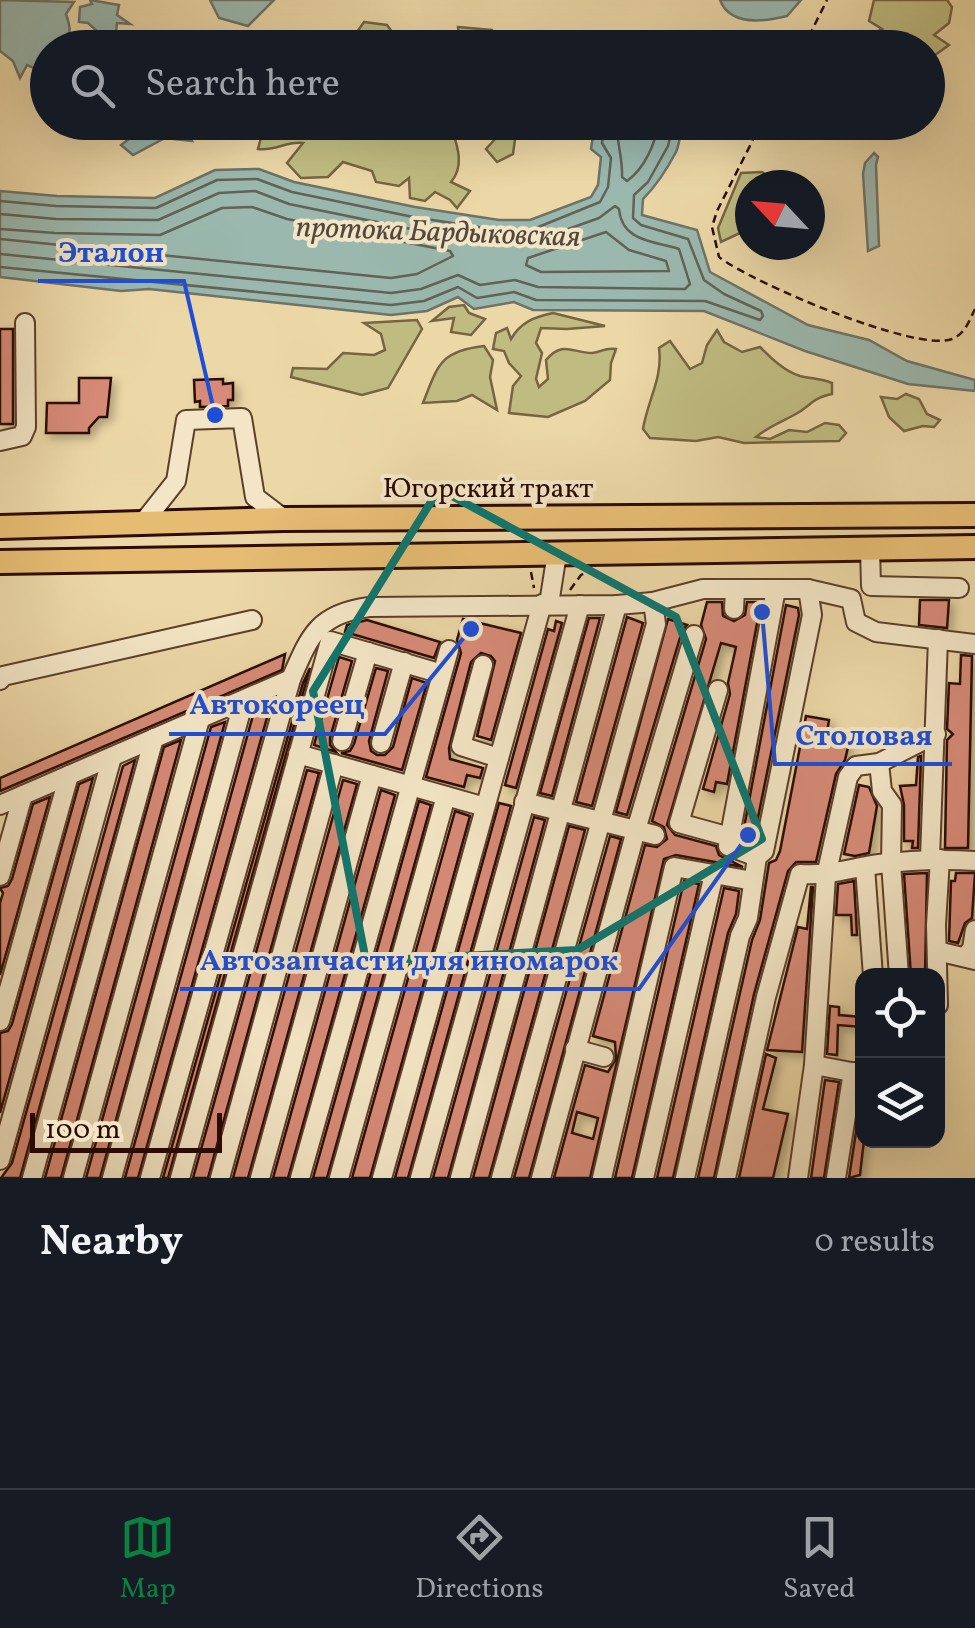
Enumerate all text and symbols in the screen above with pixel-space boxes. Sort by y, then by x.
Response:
search box [30,30,945,140]
icon: search [65,58,120,113]
text: Search here [145,59,340,112]
north arrow [735,170,825,260]
water label: протока Бардыковская [295,207,581,259]
callout: Эталон [38,221,184,281]
text: Эталон [58,233,164,275]
street label: Югорский тракт [383,470,593,509]
callout: Автокореец [169,674,385,734]
text: Автокореец [189,685,365,727]
callout: Столовая [775,704,952,764]
text: Столовая [795,716,933,758]
callout: Автозапчасти для иномарок [180,929,639,989]
text: Автозапчасти для иномарок [200,941,618,983]
map controls [855,968,945,1148]
button: locate [855,968,945,1058]
button: layers [855,1058,945,1148]
scale bar [30,1108,222,1152]
text: 100 m [45,1111,120,1150]
text: Nearby [40,1214,183,1273]
text: 0 results [815,1221,935,1265]
tab: Map [120,1510,176,1609]
tab: Directions [415,1510,544,1609]
tab: Saved [783,1510,855,1609]

